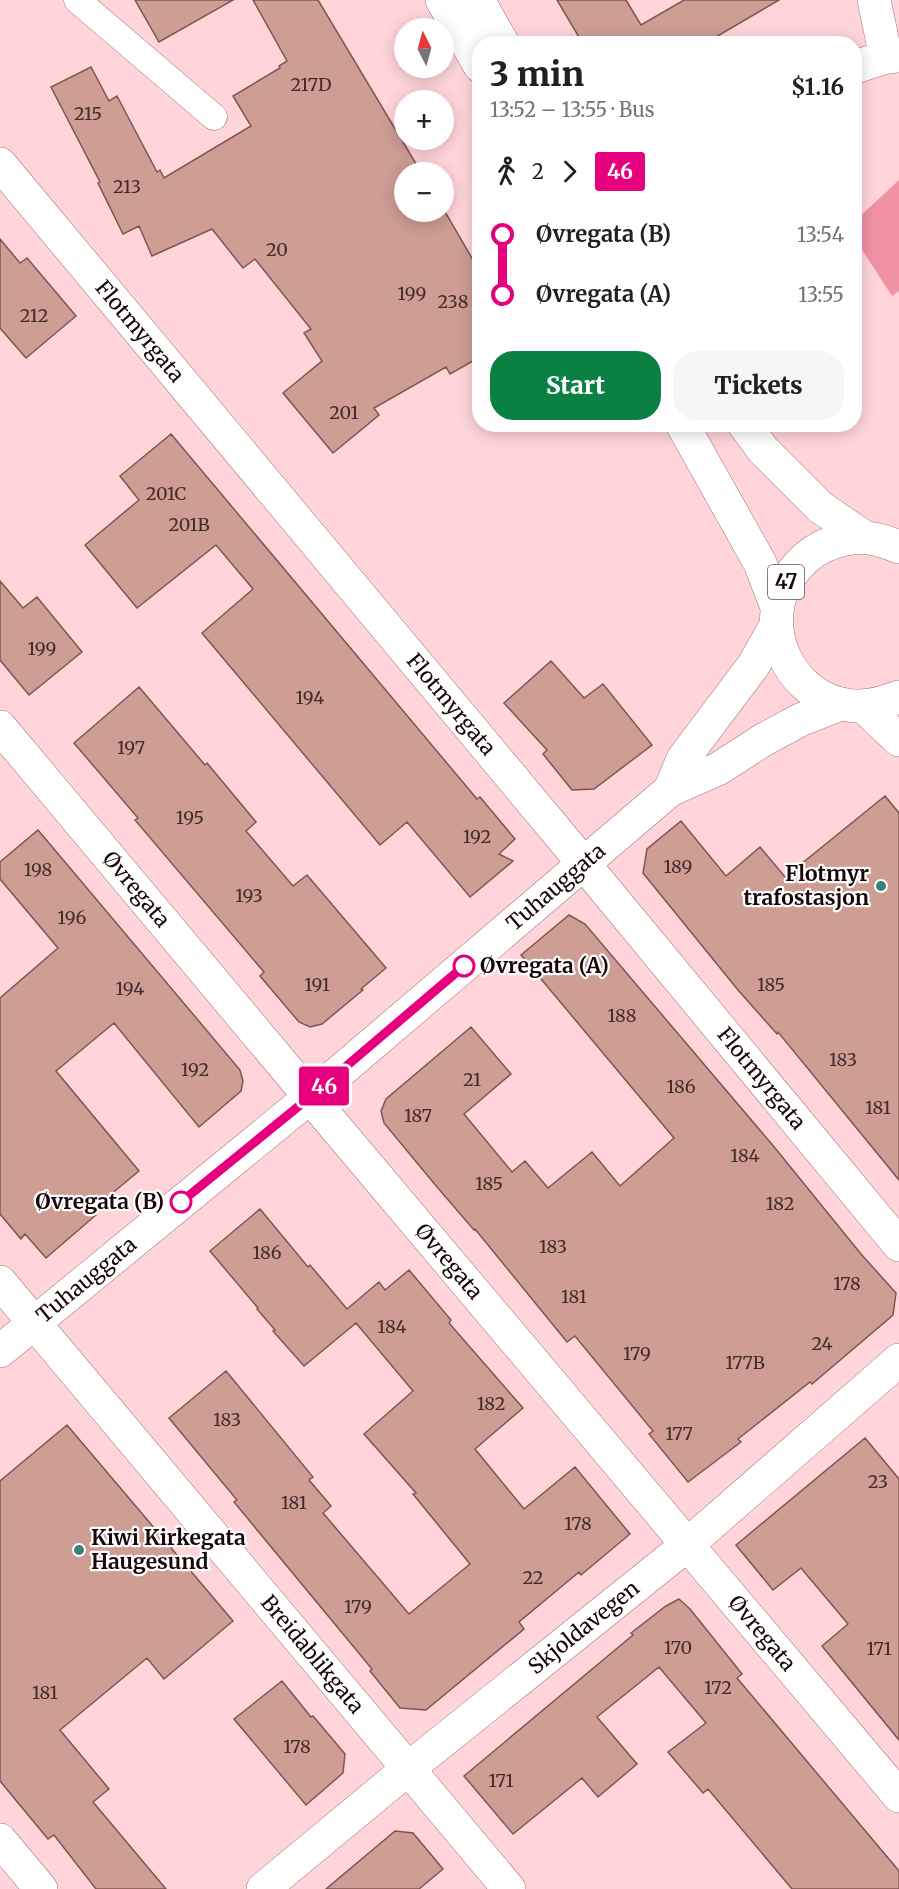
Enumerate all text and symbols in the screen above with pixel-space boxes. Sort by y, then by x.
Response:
north arrow [394,18,454,78]
map controls [394,18,454,222]
text: 3 min [490,54,584,95]
house number: 217D [291,73,331,96]
text: $1.16 [791,73,844,101]
button: + [394,90,454,150]
text: 13:52 – 13:55 · Bus [490,97,655,122]
house number: 215 [74,102,102,125]
icon: walk [490,155,523,188]
icon: forward [553,155,586,188]
text: 46 [607,158,633,185]
text: 2 [532,159,544,184]
button: − [394,162,454,222]
house number: 213 [113,175,141,198]
text: Øvregata (B) [536,220,671,248]
text: 13:54 [797,222,844,247]
house number: 20 [266,238,288,261]
street label: Flotmyrgata [90,274,190,388]
text: Øvregata (A) [536,280,671,308]
house number: 199 [397,282,427,305]
text: 13:55 [798,282,844,307]
house number: 238 [438,290,468,313]
house number: 212 [20,304,48,327]
button: Start [490,351,661,420]
button: Tickets [673,351,844,420]
house number: 201 [329,401,359,424]
house number: 201C [146,482,187,505]
house number: 201B [168,513,210,536]
road number: 47 [768,565,804,599]
house number: 199 [27,637,57,660]
street label: Flotmyrgata [401,648,502,761]
house number: 194 [296,686,324,709]
house number: 197 [117,736,145,759]
house number: 195 [176,806,204,829]
house number: 192 [463,825,491,848]
street label: Tuhauggata [501,837,611,937]
street label: Øvregata [97,846,176,933]
house number: 189 [664,855,692,878]
house number: 198 [24,858,52,881]
place label: Flotmyr trafostasjon [743,860,869,911]
marker: Flotmyr trafostasjon [874,879,888,893]
house number: 193 [235,884,263,907]
house number: 196 [57,906,87,929]
place label: Øvregata (A) [480,952,609,979]
marker: Øvregata (A) [453,955,475,977]
house number: 191 [304,973,330,996]
house number: 185 [757,973,785,996]
house number: 194 [116,977,144,1000]
house number: 188 [608,1004,637,1027]
street label: Flotmyrgata [712,1021,812,1135]
house number: 183 [829,1048,857,1071]
house number: 192 [181,1058,209,1081]
line badge: 46 [297,1066,351,1106]
house number: 21 [463,1068,481,1091]
text: 46 [311,1073,337,1100]
house number: 186 [666,1075,696,1098]
house number: 181 [865,1096,891,1119]
house number: 187 [404,1104,432,1127]
house number: 184 [730,1144,760,1167]
house number: 185 [475,1172,503,1195]
place label: Øvregata (B) [35,1188,164,1215]
marker: Øvregata (B) [170,1191,192,1213]
house number: 182 [766,1192,794,1215]
street label: Øvregata [409,1218,489,1305]
street label: Tuhauggata [31,1231,142,1329]
house number: 183 [539,1235,567,1258]
house number: 186 [252,1241,282,1264]
house number: 178 [833,1272,861,1295]
house number: 181 [561,1285,587,1308]
house number: 184 [377,1315,407,1338]
house number: 24 [811,1332,833,1355]
house number: 179 [623,1342,651,1365]
house number: 177B [725,1351,765,1374]
house number: 182 [477,1392,505,1415]
house number: 183 [213,1408,241,1431]
house number: 177 [665,1422,693,1445]
house number: 23 [868,1470,888,1493]
house number: 181 [281,1491,307,1514]
house number: 178 [564,1512,592,1535]
place label: Kiwi Kirkegata Haugesund [91,1524,246,1575]
marker: Kiwi Kirkegata Haugesund [72,1543,86,1557]
house number: 22 [522,1566,544,1589]
street label: Skjoldavegen [523,1574,645,1680]
street label: Breidablikgata [255,1589,370,1719]
street label: Øvregata [723,1589,802,1676]
house number: 179 [344,1595,372,1618]
house number: 170 [664,1636,692,1659]
house number: 171 [866,1637,892,1660]
house number: 172 [704,1676,732,1699]
house number: 181 [32,1681,58,1704]
house number: 178 [283,1735,311,1758]
house number: 171 [488,1769,514,1792]

